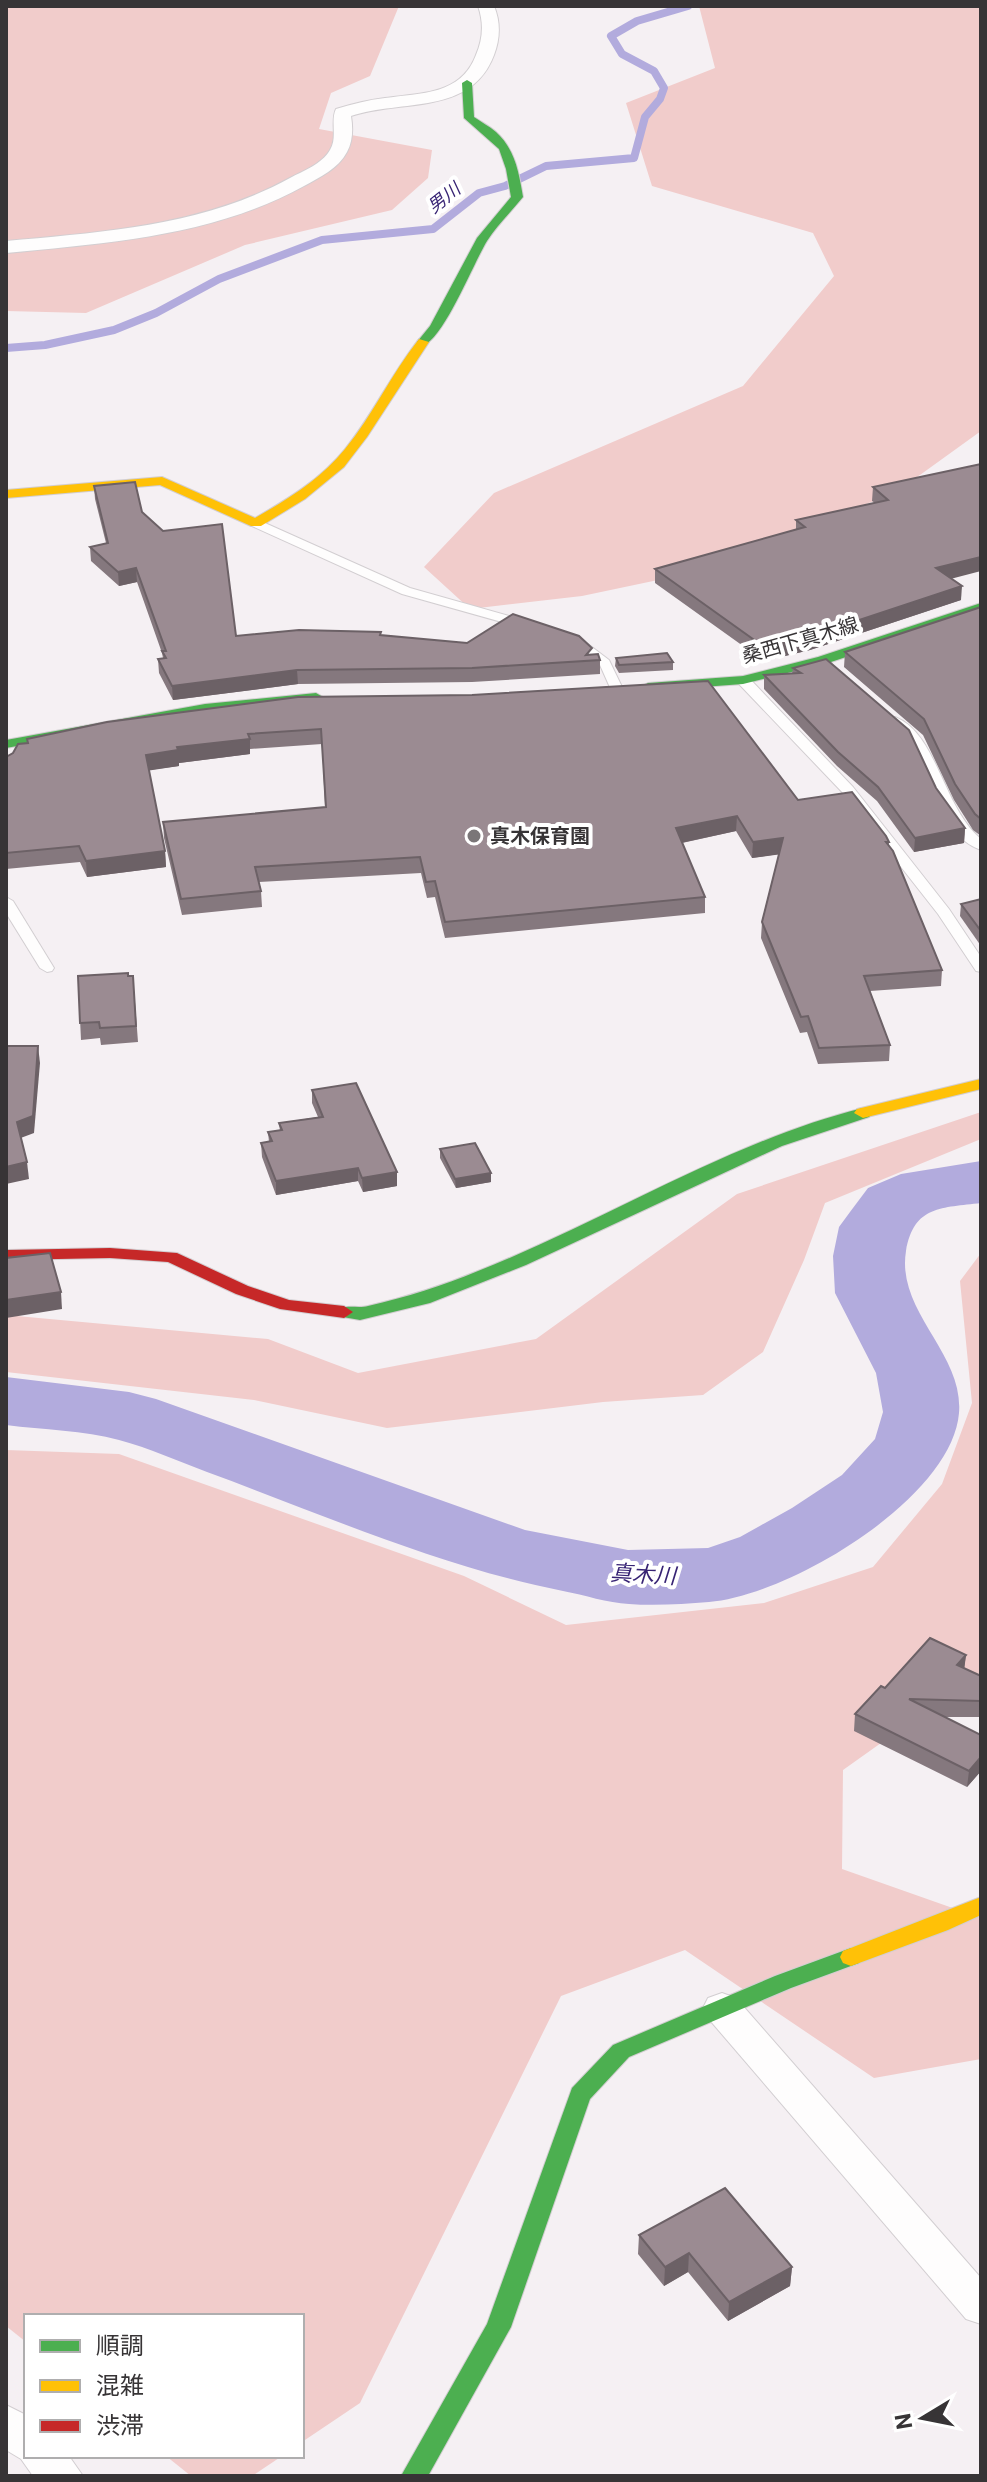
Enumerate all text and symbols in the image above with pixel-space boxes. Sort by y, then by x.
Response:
water label: 男川 [423,177,466,217]
street label: 桑西下真木線 [739,612,861,668]
place label: 真木保育園 [490,824,590,848]
marker: 真木保育園 [465,827,483,845]
water label: 真木川 [609,1560,679,1589]
legend [24,2314,304,2458]
text: 順調 [96,2332,144,2360]
text: 混雑 [96,2372,144,2400]
north arrow [883,2378,963,2458]
text: 渋滞 [96,2412,144,2440]
text: N [890,2412,917,2431]

